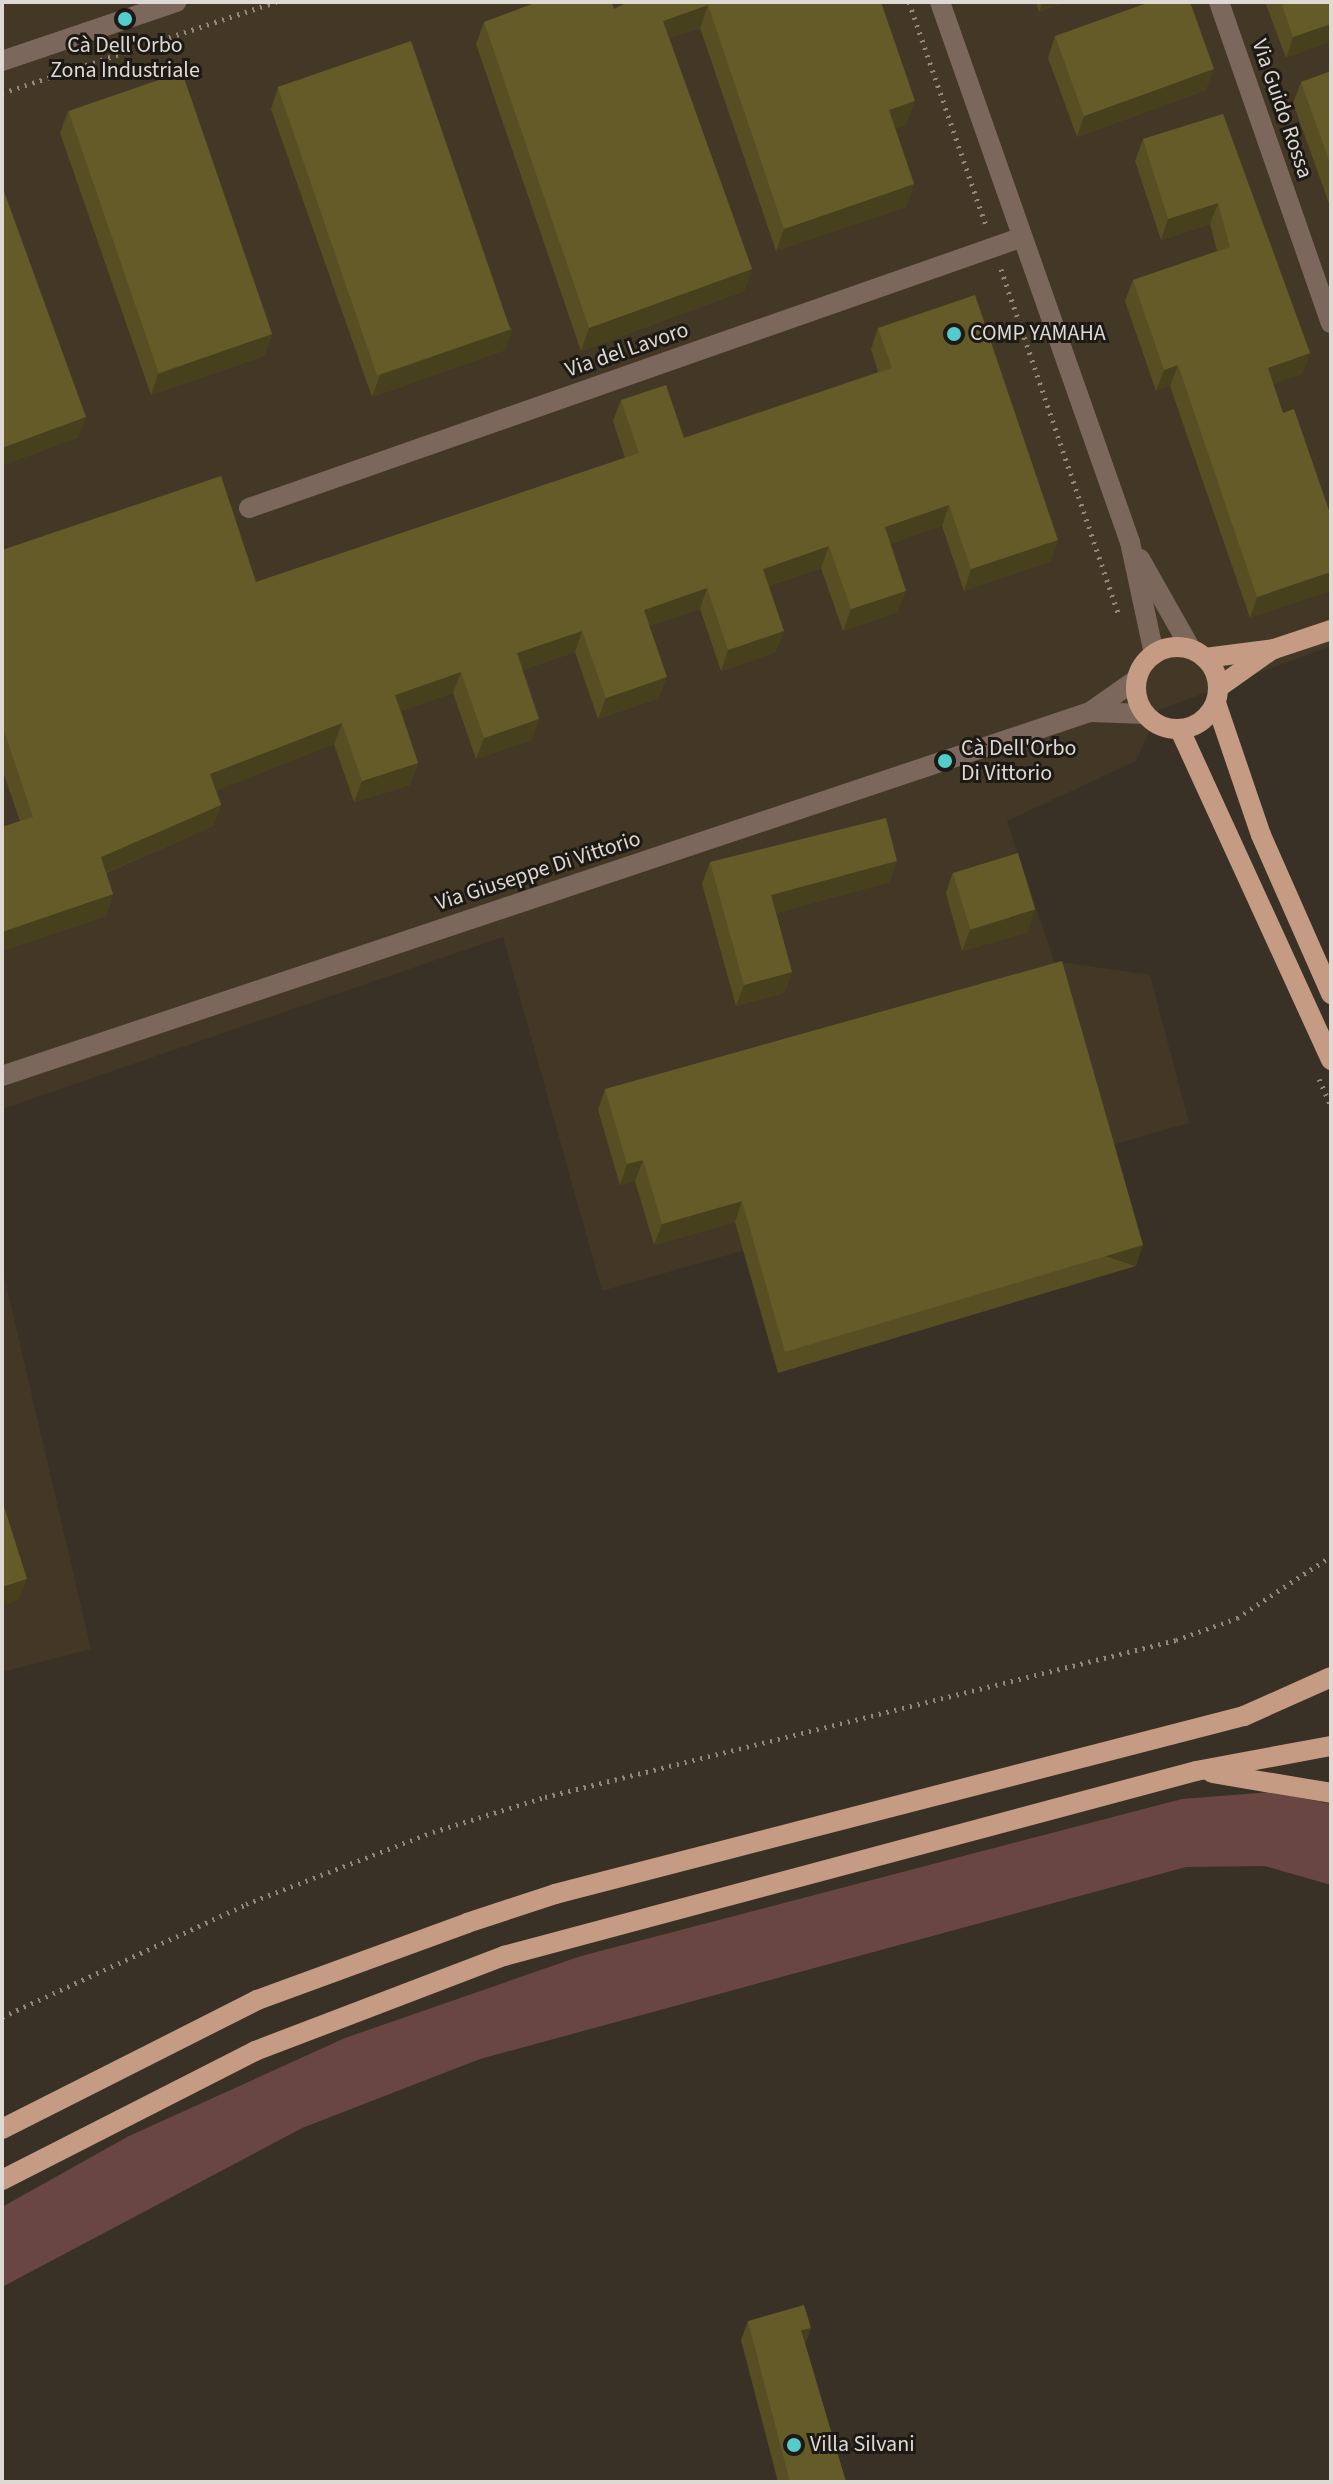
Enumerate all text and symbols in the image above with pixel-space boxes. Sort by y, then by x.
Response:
marker: Cà Dell'Orbo Zona Industriale [116,10,134,28]
place label: Cà Dell'Orbo Zona Industriale [50,32,200,84]
street label: Via Guido Rossa [1246,36,1318,182]
street label: Via del Lavoro [562,317,692,383]
place label: COMP YAMAHA [970,321,1106,347]
marker: COMP YAMAHA [945,325,963,343]
place label: Cà Dell'Orbo Di Vittorio [961,735,1077,786]
marker: Cà Dell'Orbo Di Vittorio [936,752,954,770]
street label: Via Giuseppe Di Vittorio [432,825,644,917]
place label: Villa Silvani [810,2432,915,2458]
marker: Villa Silvani [785,2436,803,2454]

